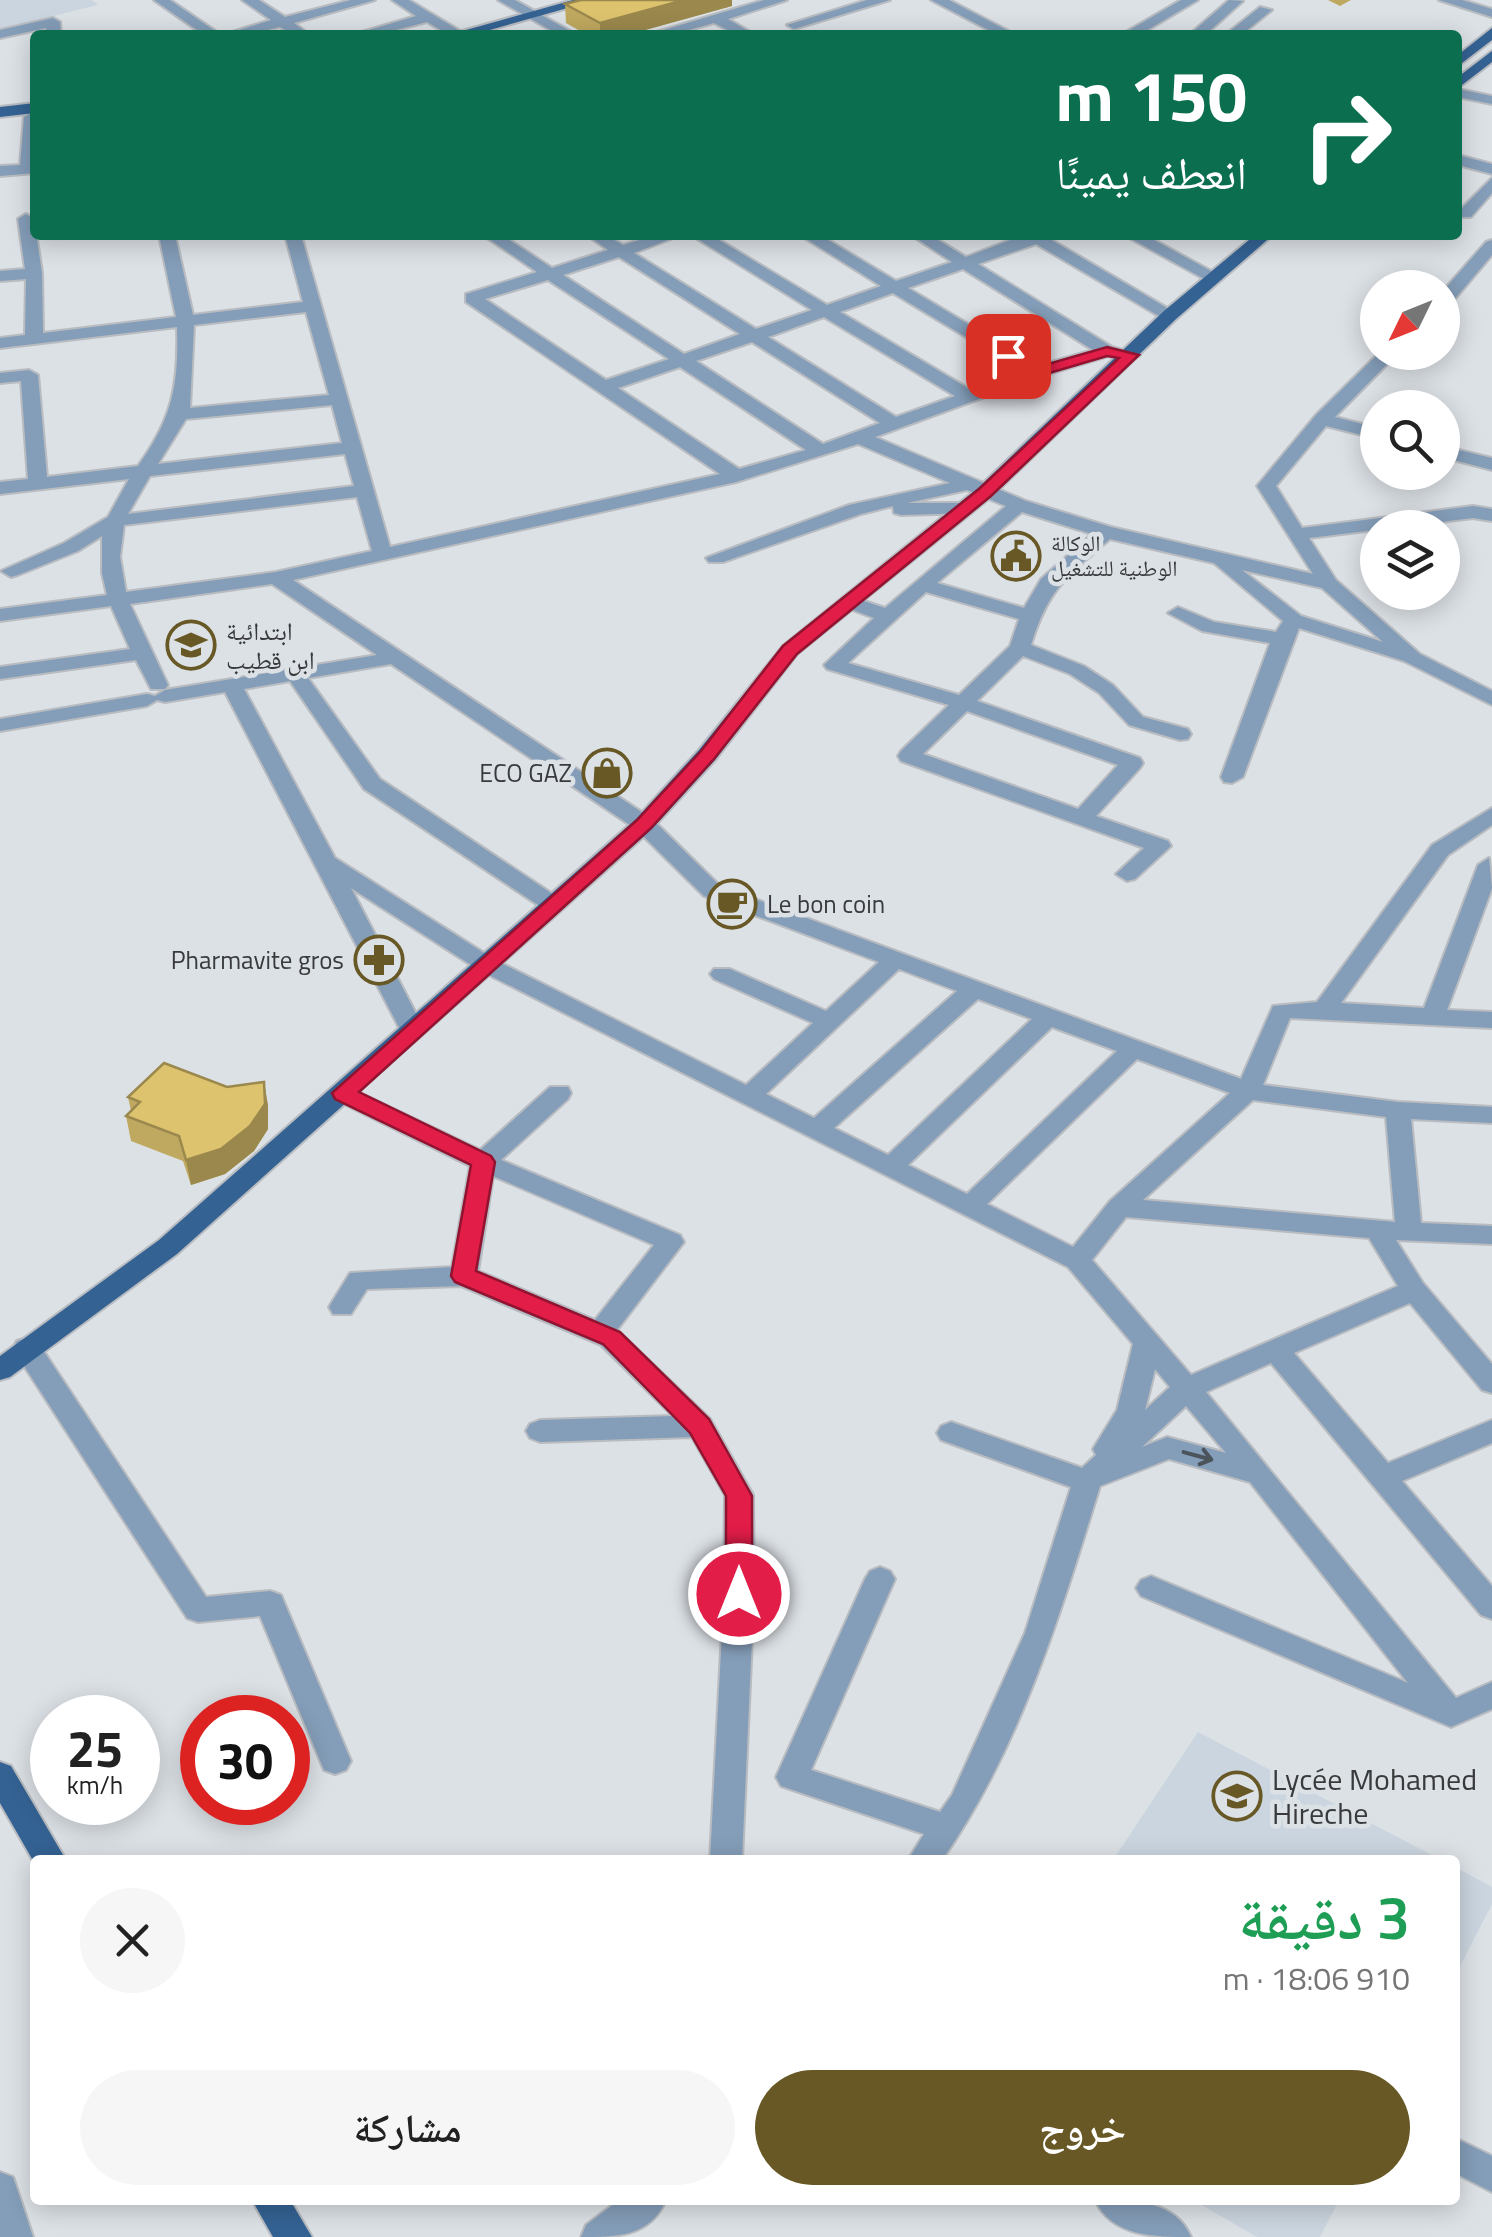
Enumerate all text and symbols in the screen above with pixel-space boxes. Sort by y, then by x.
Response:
text: 150 m [1055,42,1247,148]
icon: right [1282,70,1412,200]
text: انعطف يمينًا [1056,138,1247,206]
north arrow [1360,270,1460,370]
map controls [1360,270,1460,610]
pin [966,314,1051,399]
icon: arrive [981,329,1036,384]
button: search [1360,390,1460,490]
button: layers [1360,510,1460,610]
place label: الوكالة الوطنية للتشغيل [1051,526,1177,585]
public building icon: الوكالة الوطنية للتشغيل [990,530,1042,582]
place label: ابتدائية ابن قطيب [226,612,315,679]
school or university icon: ابتدائية ابن قطيب [165,619,217,671]
shop icon: ECO GAZ [581,747,633,799]
place label: ECO GAZ [479,754,572,792]
cafe icon: Le bon coin [706,878,758,930]
place label: Le bon coin [767,885,885,923]
pharmacy icon: Pharmavite gros [353,934,405,986]
place label: Pharmavite gros [171,941,344,979]
one-way arrow [1182,1448,1213,1467]
position arrow [687,1542,791,1646]
speed limit sign: 30 [180,1695,310,1825]
text: 25 [67,1710,123,1786]
place label: Lycée Mohamed Hireche [1272,1756,1477,1836]
text: km/h [67,1766,123,1804]
school or university icon: Lycée Mohamed Hireche [1211,1770,1263,1822]
text: 3 دقيقة [1239,1871,1410,1962]
button: close [80,1888,185,1993]
text: 910 m · 18:06 [1223,1954,1410,2002]
button: مشاركة [80,2070,735,2185]
button: خروج [755,2070,1410,2185]

